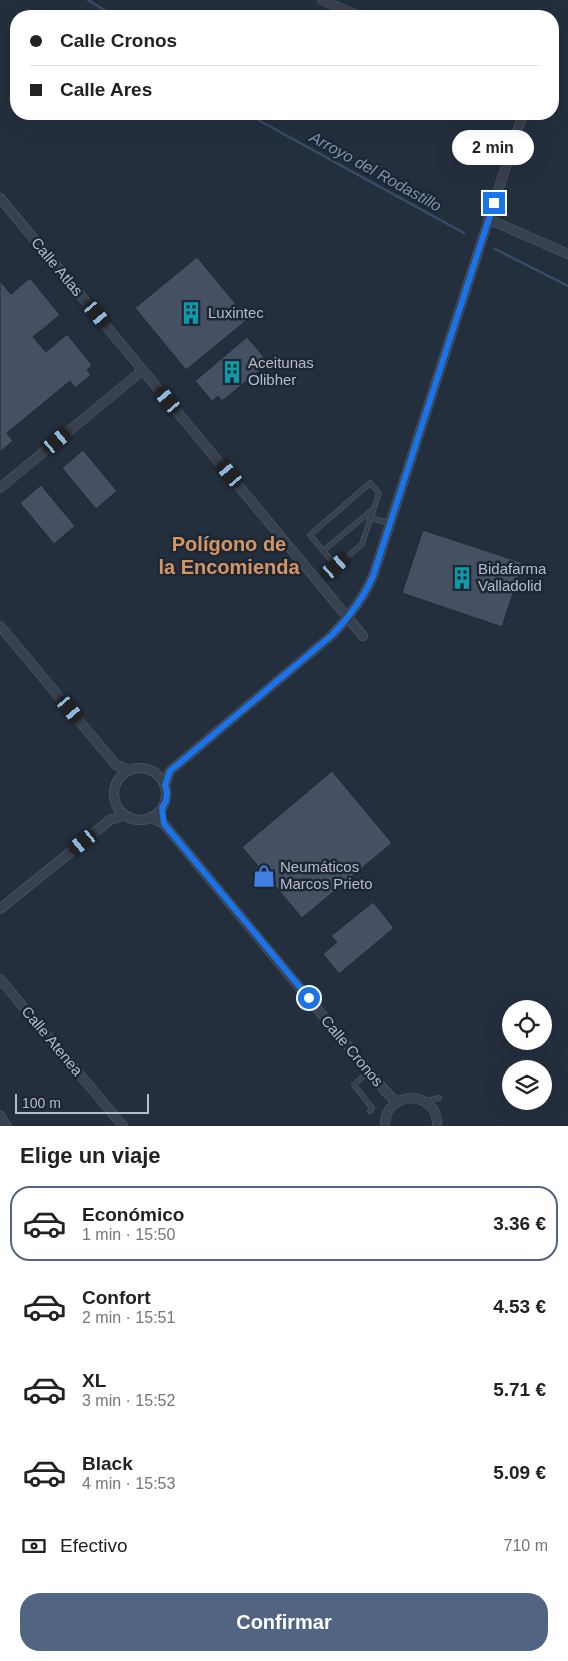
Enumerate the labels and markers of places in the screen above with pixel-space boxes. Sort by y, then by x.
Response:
building icon: Luxintec [178,300,204,326]
place label: Luxintec [208,304,264,321]
place label: Aceitunas Olibher [248,354,314,388]
building icon: Aceitunas Olibher [219,359,245,385]
place label: Bidafarma Valladolid [478,560,547,594]
building icon: Bidafarma Valladolid [449,565,475,591]
place label: Neumáticos Marcos Prieto [280,858,373,892]
shop icon: Neumáticos Marcos Prieto [251,863,277,889]

